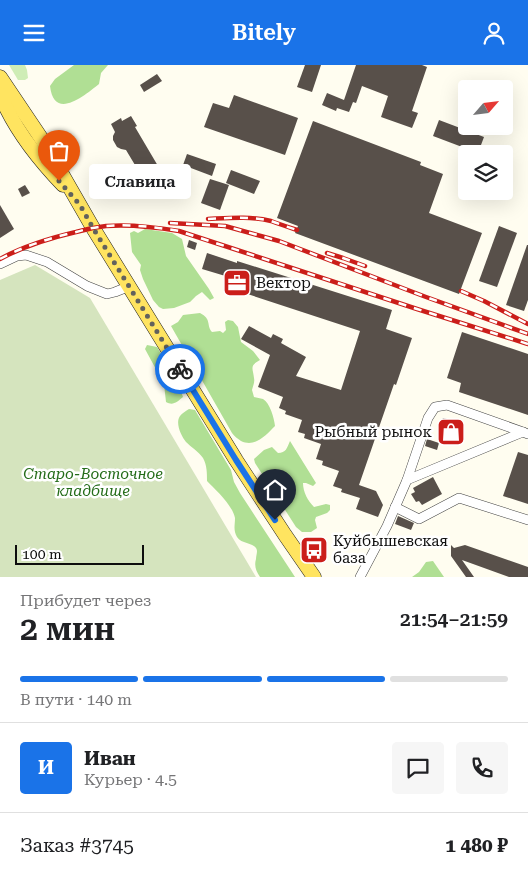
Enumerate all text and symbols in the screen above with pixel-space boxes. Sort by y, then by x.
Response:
icon: menu [20,19,48,47]
icon: person [480,19,508,47]
text: Bitely [232,20,296,45]
north arrow [458,80,512,135]
map controls [458,80,513,200]
pin [38,130,80,181]
icon: bag [45,137,73,165]
button: layers [458,145,513,200]
callout: Славица [89,163,192,199]
text: Славица [105,172,175,191]
office icon: Вектор [222,268,252,298]
place label: Вектор [256,274,311,292]
courier [155,344,205,394]
icon: bike [166,355,194,383]
shop icon: Рыбный рынок [436,417,466,447]
place label: Рыбный рынок [314,423,432,441]
park label: Старо-Восточное кладбище [23,465,163,500]
pin [254,469,296,520]
icon: home [261,476,289,504]
place label: Куйбышевская база [333,532,448,567]
bus stop icon: Куйбышевская база [299,535,329,565]
scale bar [15,542,144,565]
text: 100 m [22,546,62,562]
text: Прибудет через [20,591,151,610]
text: 21:54–21:59 [400,608,508,631]
text: 2 мин [20,610,115,648]
text: В пути · 140 m [20,690,132,709]
button: chat [392,742,444,794]
button: phone [456,742,508,794]
text: Иван [84,747,136,770]
text: И [38,756,54,779]
text: Курьер · 4.5 [84,770,177,789]
text: Заказ #3745 [20,834,134,857]
text: 1 480 ₽ [445,834,508,857]

